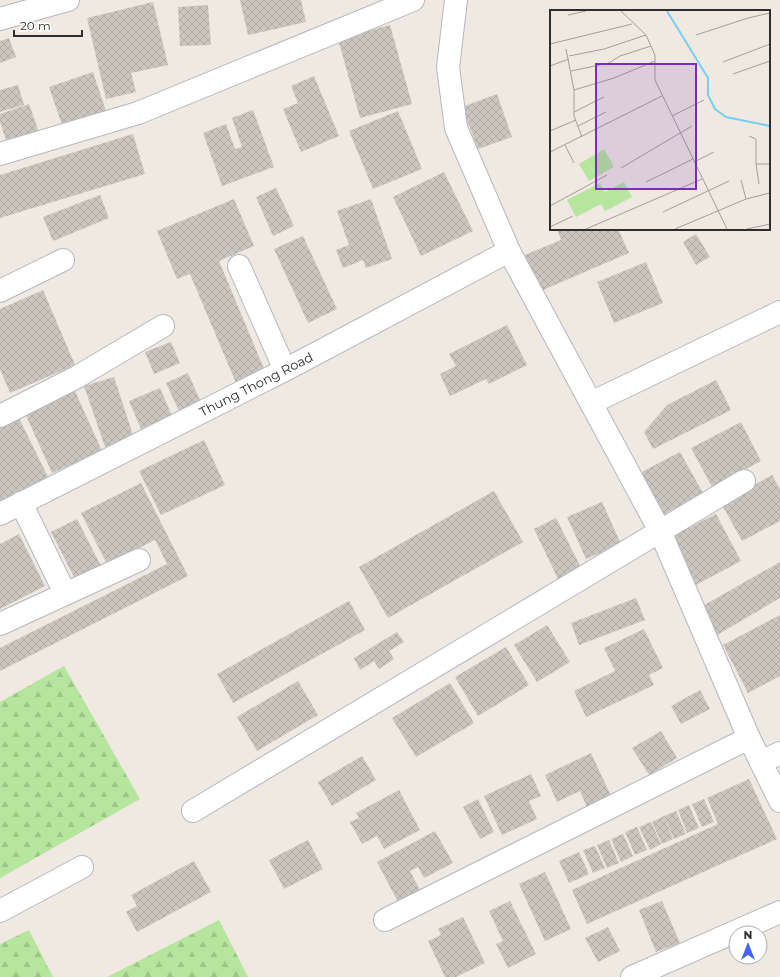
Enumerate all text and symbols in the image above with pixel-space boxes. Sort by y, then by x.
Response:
inset map [550,10,770,230]
scale bar [14,12,82,38]
text: 20 m [20,18,51,33]
street label: Thung Thong Road [196,348,316,420]
north arrow [728,925,768,965]
text: N [744,928,752,942]

